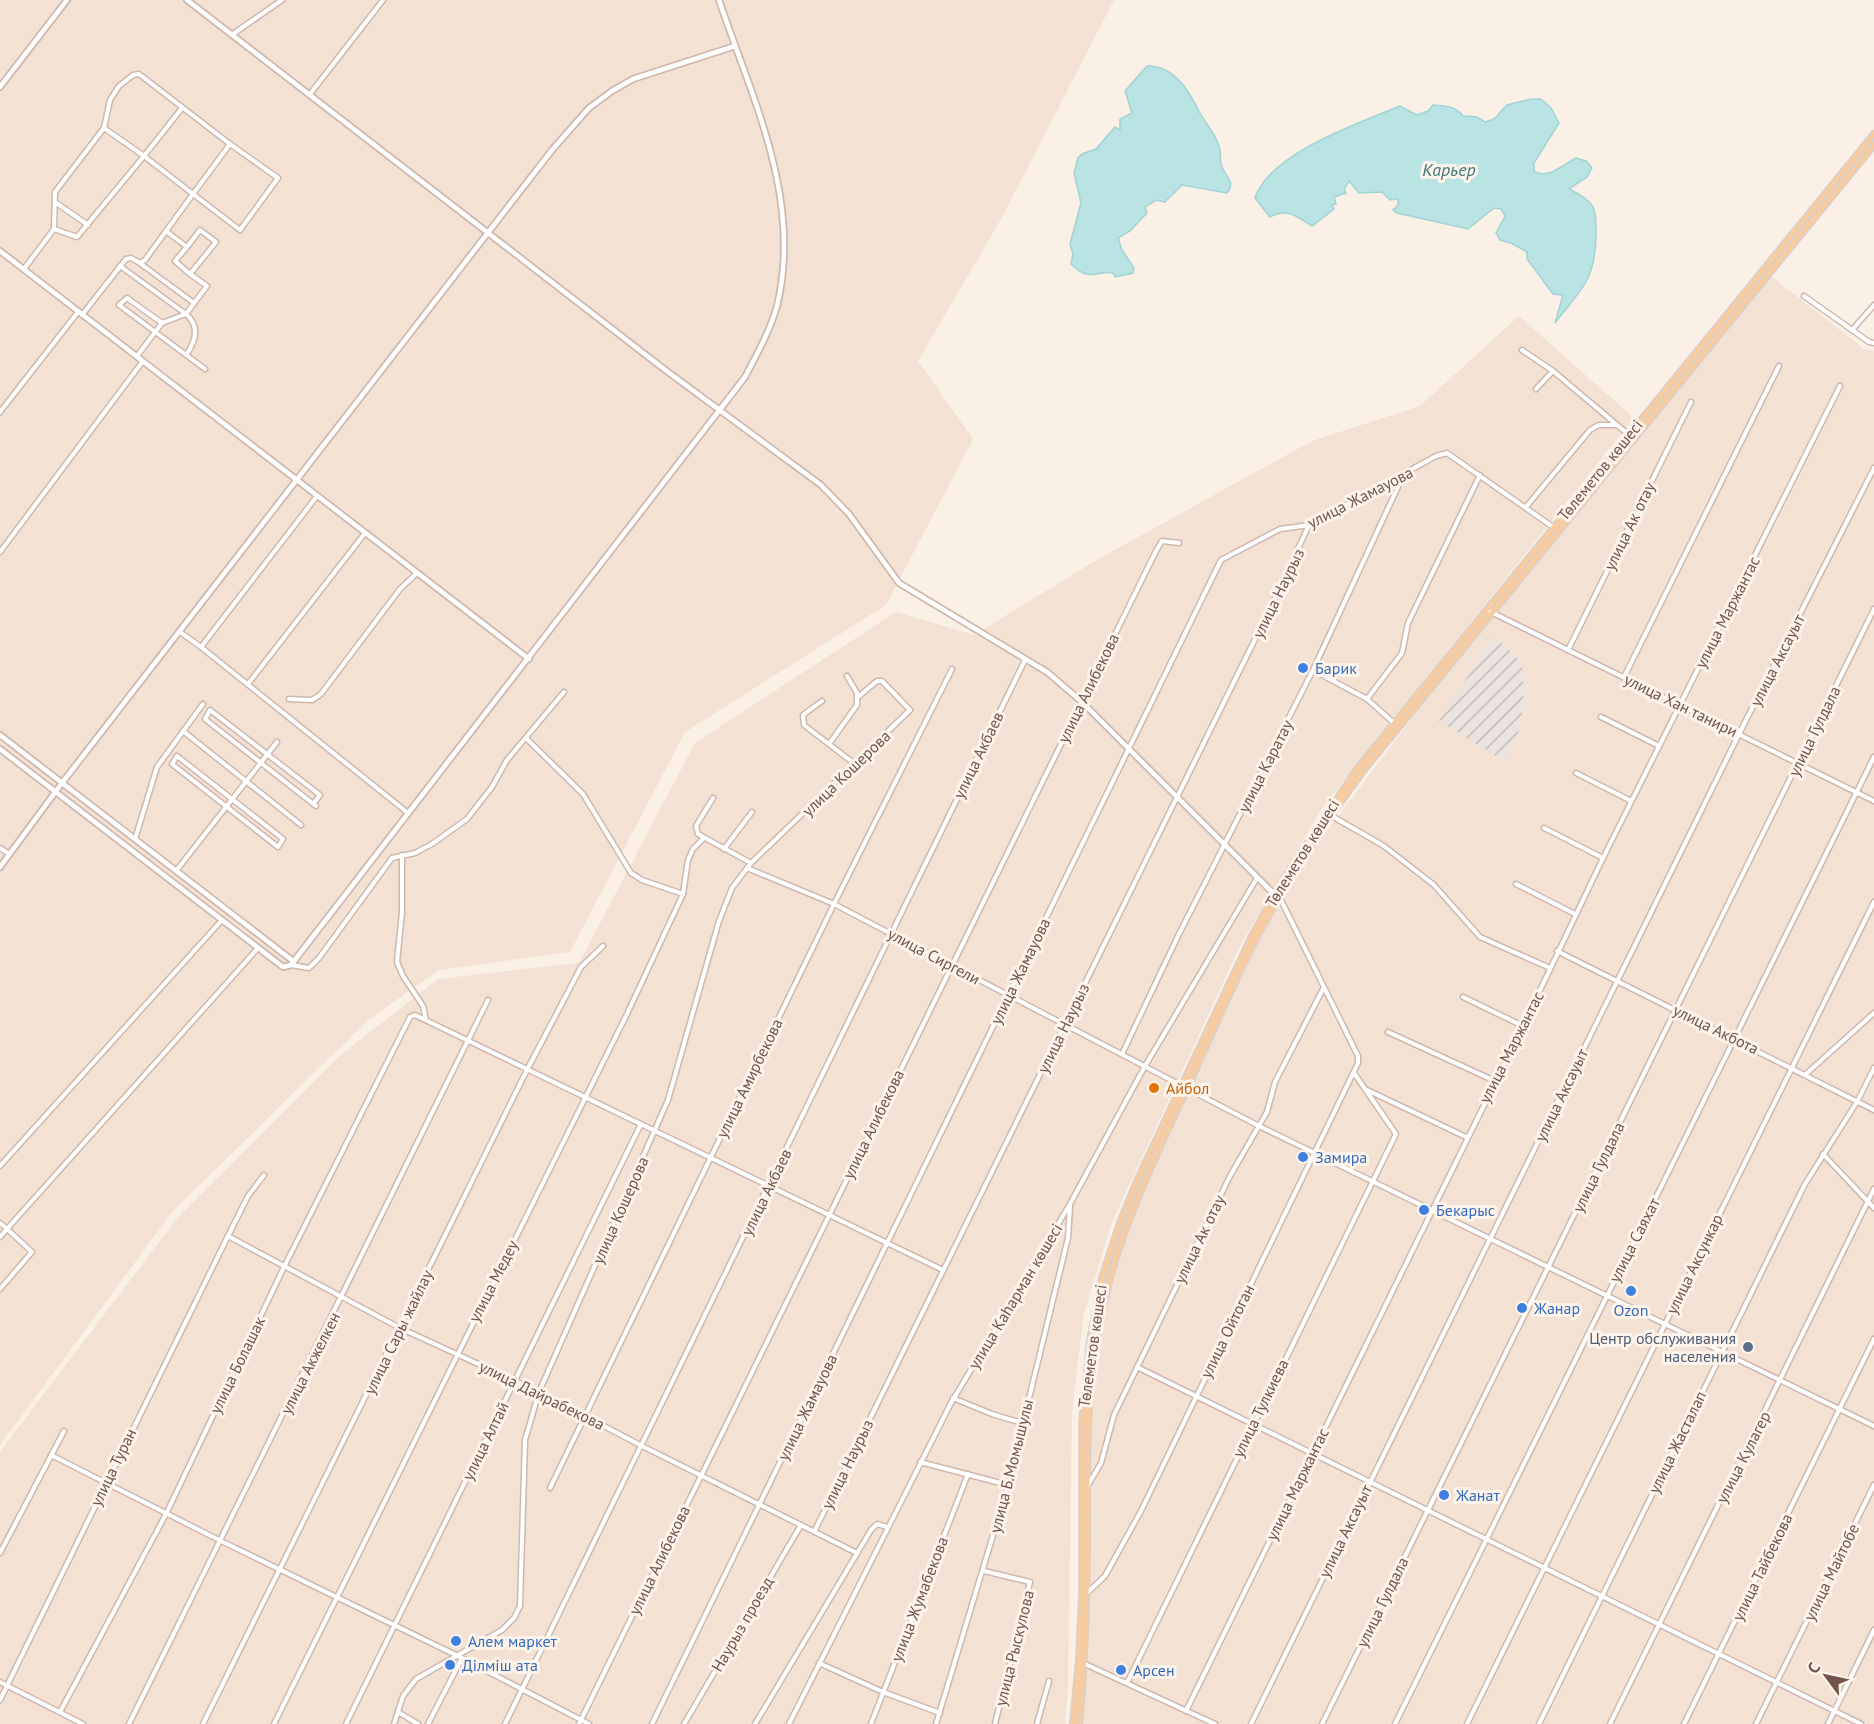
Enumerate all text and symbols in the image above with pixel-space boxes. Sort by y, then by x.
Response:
water label: Карьер [1422,158,1476,181]
street label: Төлеметов көшесі [1553,415,1647,525]
street label: улица Жамауова [1304,462,1416,532]
street label: улица Ак отау [1599,478,1659,573]
street label: улица Наурыз [1248,545,1308,641]
street label: улица Маржантас [1690,553,1764,671]
street label: улица Аксауыт [1745,610,1809,709]
street label: улица Алибекова [1053,630,1123,746]
place label: Барик [1315,658,1357,678]
marker: Барик [1296,661,1310,675]
street label: улица Хан танири [1621,669,1741,741]
street label: улица Гулдала [1783,682,1845,780]
street label: улица Акбаев [948,708,1008,802]
street label: улица Каратау [1233,716,1297,816]
street label: улица Кошерова [798,726,894,820]
street label: Төлеметов көшесі [1261,795,1343,911]
street label: улица Жамауова [986,915,1054,1027]
street label: улица Сиргели [884,923,984,989]
street label: улица Наурыз [1033,980,1093,1076]
street label: улица Маржантас [1474,988,1548,1106]
street label: улица Акбота [1670,1000,1762,1058]
street label: улица Амирбекова [711,1015,787,1141]
street label: улица Аксауыт [1530,1045,1592,1145]
street label: улица Алибекова [838,1066,908,1182]
place label: Айбол [1166,1078,1209,1098]
marker: Айбол [1147,1081,1161,1095]
street label: улица Гулдала [1567,1118,1629,1216]
street label: улица Акбаев [736,1145,796,1239]
place label: Замира [1315,1147,1367,1167]
marker: Замира [1296,1150,1310,1164]
street label: улица Кошерова [587,1153,653,1267]
street label: улица Ак отау [1169,1191,1229,1286]
street label: улица Саяхат [1604,1194,1664,1286]
place label: Бекарыс [1436,1200,1495,1220]
marker: Бекарыс [1417,1203,1431,1217]
street label: улица Аксункар [1661,1211,1727,1317]
street label: улица Каһарман көшесі [964,1219,1066,1373]
street label: улица Медеу [464,1236,522,1325]
street label: улица Сары жайлау [359,1266,437,1398]
street label: улица Ойтоган [1196,1281,1258,1381]
street label: Төлеметов көшесі [1073,1283,1111,1409]
marker: Ozon [1624,1284,1638,1298]
place label: Жанар [1533,1298,1580,1318]
place label: Ozon [1614,1300,1648,1320]
marker: Жанар [1515,1301,1529,1315]
street label: улица Акжелкен [276,1309,344,1417]
street label: улица Болашак [205,1313,269,1417]
place label: Центр обслуживания населения [1589,1328,1736,1366]
marker: Центр обслуживания населения [1741,1340,1755,1354]
street label: улица Жамауова [773,1351,841,1463]
street label: улица Дайрабекова [476,1356,608,1434]
street label: улица Тулкиева [1228,1356,1292,1460]
street label: улица Жасталап [1644,1387,1710,1497]
street label: улица Б.Момышулы [985,1397,1037,1535]
street label: улица Алтай [457,1398,513,1484]
street label: улица Кулагер [1711,1408,1775,1506]
street label: улица Наурыз [817,1416,877,1512]
street label: улица Маржантас [1261,1424,1333,1544]
street label: улица Туран [86,1425,140,1509]
street label: улица Аксауыт [1314,1481,1376,1581]
place label: Жанат [1455,1485,1500,1505]
marker: Жанат [1437,1488,1451,1502]
street label: улица Алибекова [624,1502,694,1618]
street label: улица Тайбекова [1727,1510,1797,1624]
street label: улица Майтобе [1799,1520,1863,1624]
street label: улица Жумабекова [886,1534,952,1664]
street label: улица Гулдала [1351,1553,1413,1651]
street label: Наурыз проезд [707,1573,777,1675]
street label: улица Рыскулова [990,1588,1038,1708]
place label: Алем маркет [468,1631,558,1651]
marker: Алем маркет [449,1634,463,1648]
north arrow [1796,1646,1856,1706]
place label: Ділміш ата [462,1655,538,1675]
marker: Ділміш ата [443,1658,457,1672]
text: С [1803,1659,1824,1677]
place label: Арсен [1133,1660,1175,1680]
marker: Арсен [1114,1663,1128,1677]

